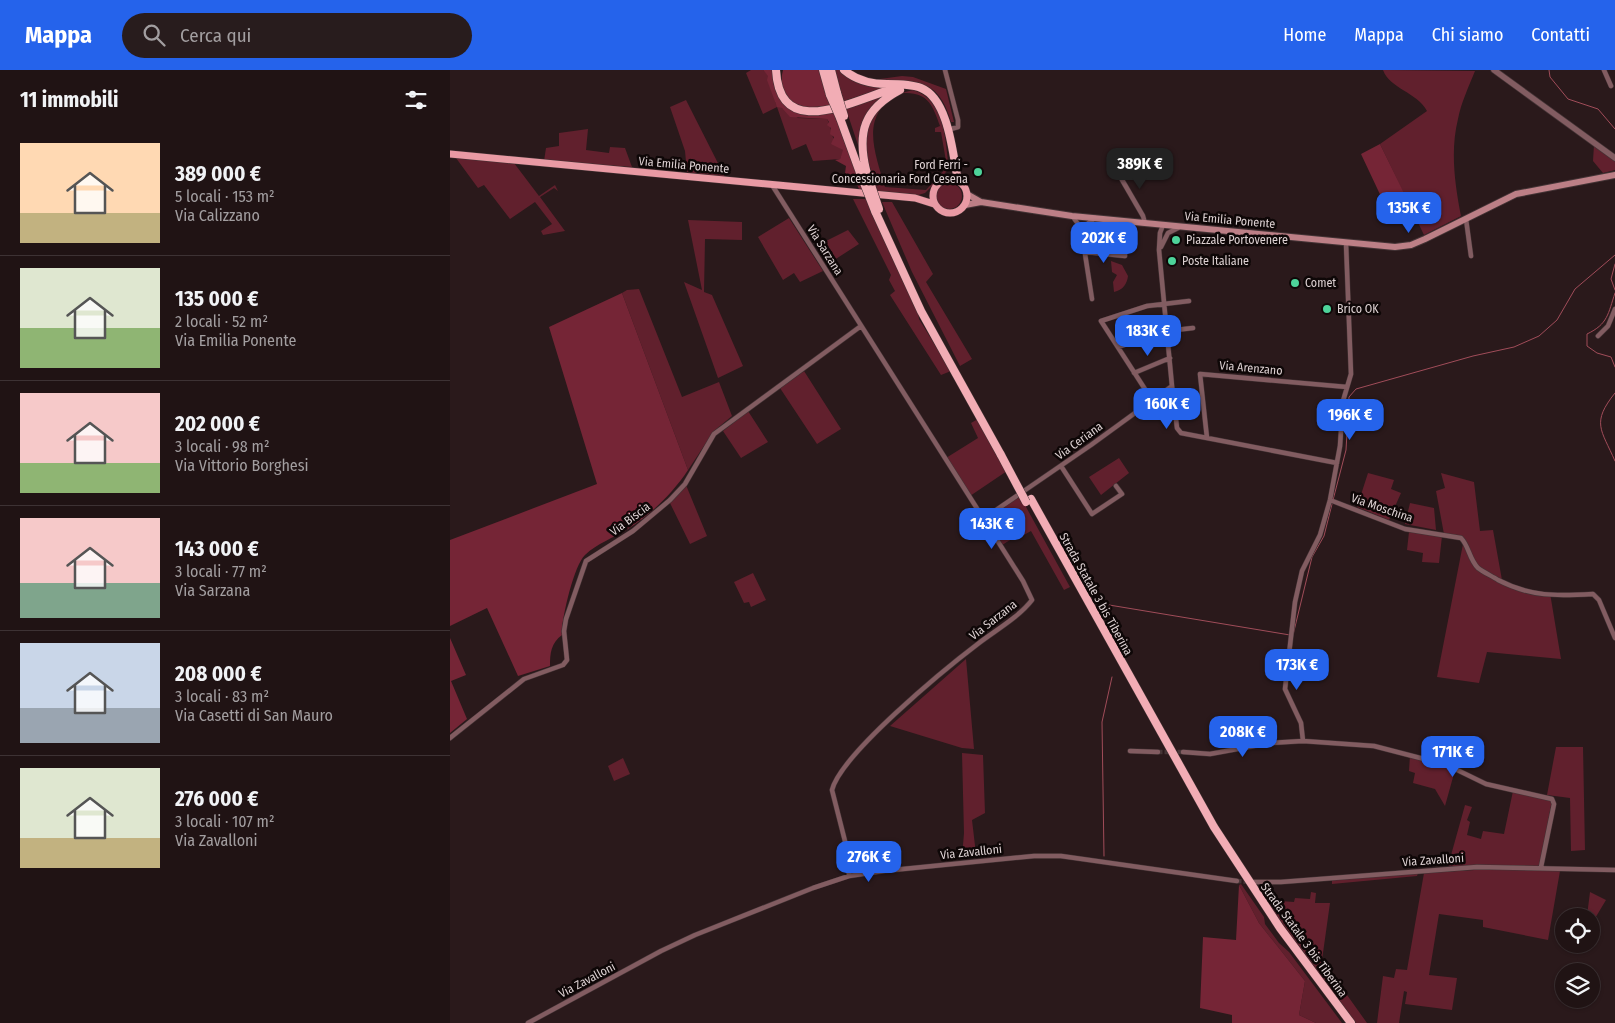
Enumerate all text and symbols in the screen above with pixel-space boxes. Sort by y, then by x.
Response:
search box [122,13,472,58]
text: Mappa [25,21,92,49]
icon: search [140,21,168,49]
text: Cerca qui [180,24,251,47]
text: Home [1283,24,1326,46]
text: Mappa [1354,24,1404,46]
text: Chi siamo [1432,24,1503,46]
text: Contatti [1531,24,1590,46]
icon: filters [402,86,430,114]
text: 11 immobili [20,87,118,113]
pin: 389K € [1099,148,1181,190]
street label: Via Emilia Ponente [638,154,730,176]
text: 389K € [1117,154,1163,173]
place label: Ford Ferri - Concessionaria Ford Cesena [832,158,968,186]
text: 389 000 € [175,161,261,187]
icon: home [60,163,120,223]
marker: Ford Ferri - Concessionaria Ford Cesena [972,166,984,178]
text: 5 locali · 153 m² [175,187,275,206]
pin: 135K € [1368,191,1450,234]
text: 135K € [1387,198,1431,217]
text: Via Calizzano [175,206,260,225]
street label: Via Emilia Ponente [1184,209,1276,231]
street label: Via Sarzana [804,222,846,278]
pin: 202K € [1063,222,1145,264]
text: 202K € [1082,228,1126,247]
place label: Piazzale Portovenere [1186,233,1288,247]
marker: Piazzale Portovenere [1170,234,1182,246]
place label: Poste Italiane [1182,254,1249,268]
marker: Poste Italiane [1166,255,1178,267]
place label: Comet [1305,276,1336,290]
marker: Comet [1289,277,1301,289]
text: 135 000 € [175,286,259,312]
icon: home [60,288,120,348]
place label: Brico OK [1337,302,1379,316]
marker: Brico OK [1321,303,1333,315]
text: 2 locali · 52 m² [175,312,268,331]
pin: 183K € [1107,314,1189,357]
text: 183K € [1126,321,1170,340]
text: Via Emilia Ponente [175,331,296,350]
street label: Via Arenzano [1219,358,1283,378]
pin: 160K € [1126,388,1208,430]
text: 160K € [1144,394,1190,413]
pin: 196K € [1309,398,1391,441]
text: 196K € [1328,405,1372,424]
text: 202 000 € [175,411,260,437]
icon: home [60,413,120,473]
street label: Via Ceriana [1053,419,1105,463]
text: 3 locali · 98 m² [175,437,270,456]
text: Via Vittorio Borghesi [175,456,309,475]
street label: Via Moschina [1349,491,1415,525]
street label: Via Biscia [607,499,653,539]
pin: 143K € [951,508,1033,550]
text: 143K € [970,514,1014,533]
street label: Strada Statale 3 bis Tiberina [1056,530,1136,658]
text: 143 000 € [175,536,259,562]
icon: home [60,538,120,598]
text: 3 locali · 77 m² [175,562,267,581]
text: Via Sarzana [175,581,250,600]
street label: Via Sarzana [966,597,1020,643]
pin: 173K € [1256,648,1338,691]
text: 173K € [1276,655,1318,674]
text: 208 000 € [175,661,262,687]
icon: home [60,663,120,723]
text: 3 locali · 83 m² [175,687,269,706]
text: Via Casetti di San Mauro [175,706,333,725]
pin: 208K € [1202,716,1284,758]
text: 208K € [1220,722,1266,741]
pin: 171K € [1412,736,1494,778]
text: 171K € [1432,742,1474,761]
text: 276 000 € [175,786,259,812]
icon: home [60,788,120,848]
text: 3 locali · 107 m² [175,812,275,831]
text: Via Zavalloni [175,831,258,850]
pin: 276K € [828,840,910,883]
street label: Via Zavalloni [939,842,1003,862]
text: 276K € [847,847,891,866]
street label: Via Zavalloni [1402,851,1464,869]
street label: Strada Statale 3 bis Tiberina [1258,880,1350,1000]
map controls [1555,908,1600,1008]
button: locate [1555,908,1600,953]
street label: Via Zavalloni [556,959,618,1001]
button: layers [1555,963,1600,1008]

